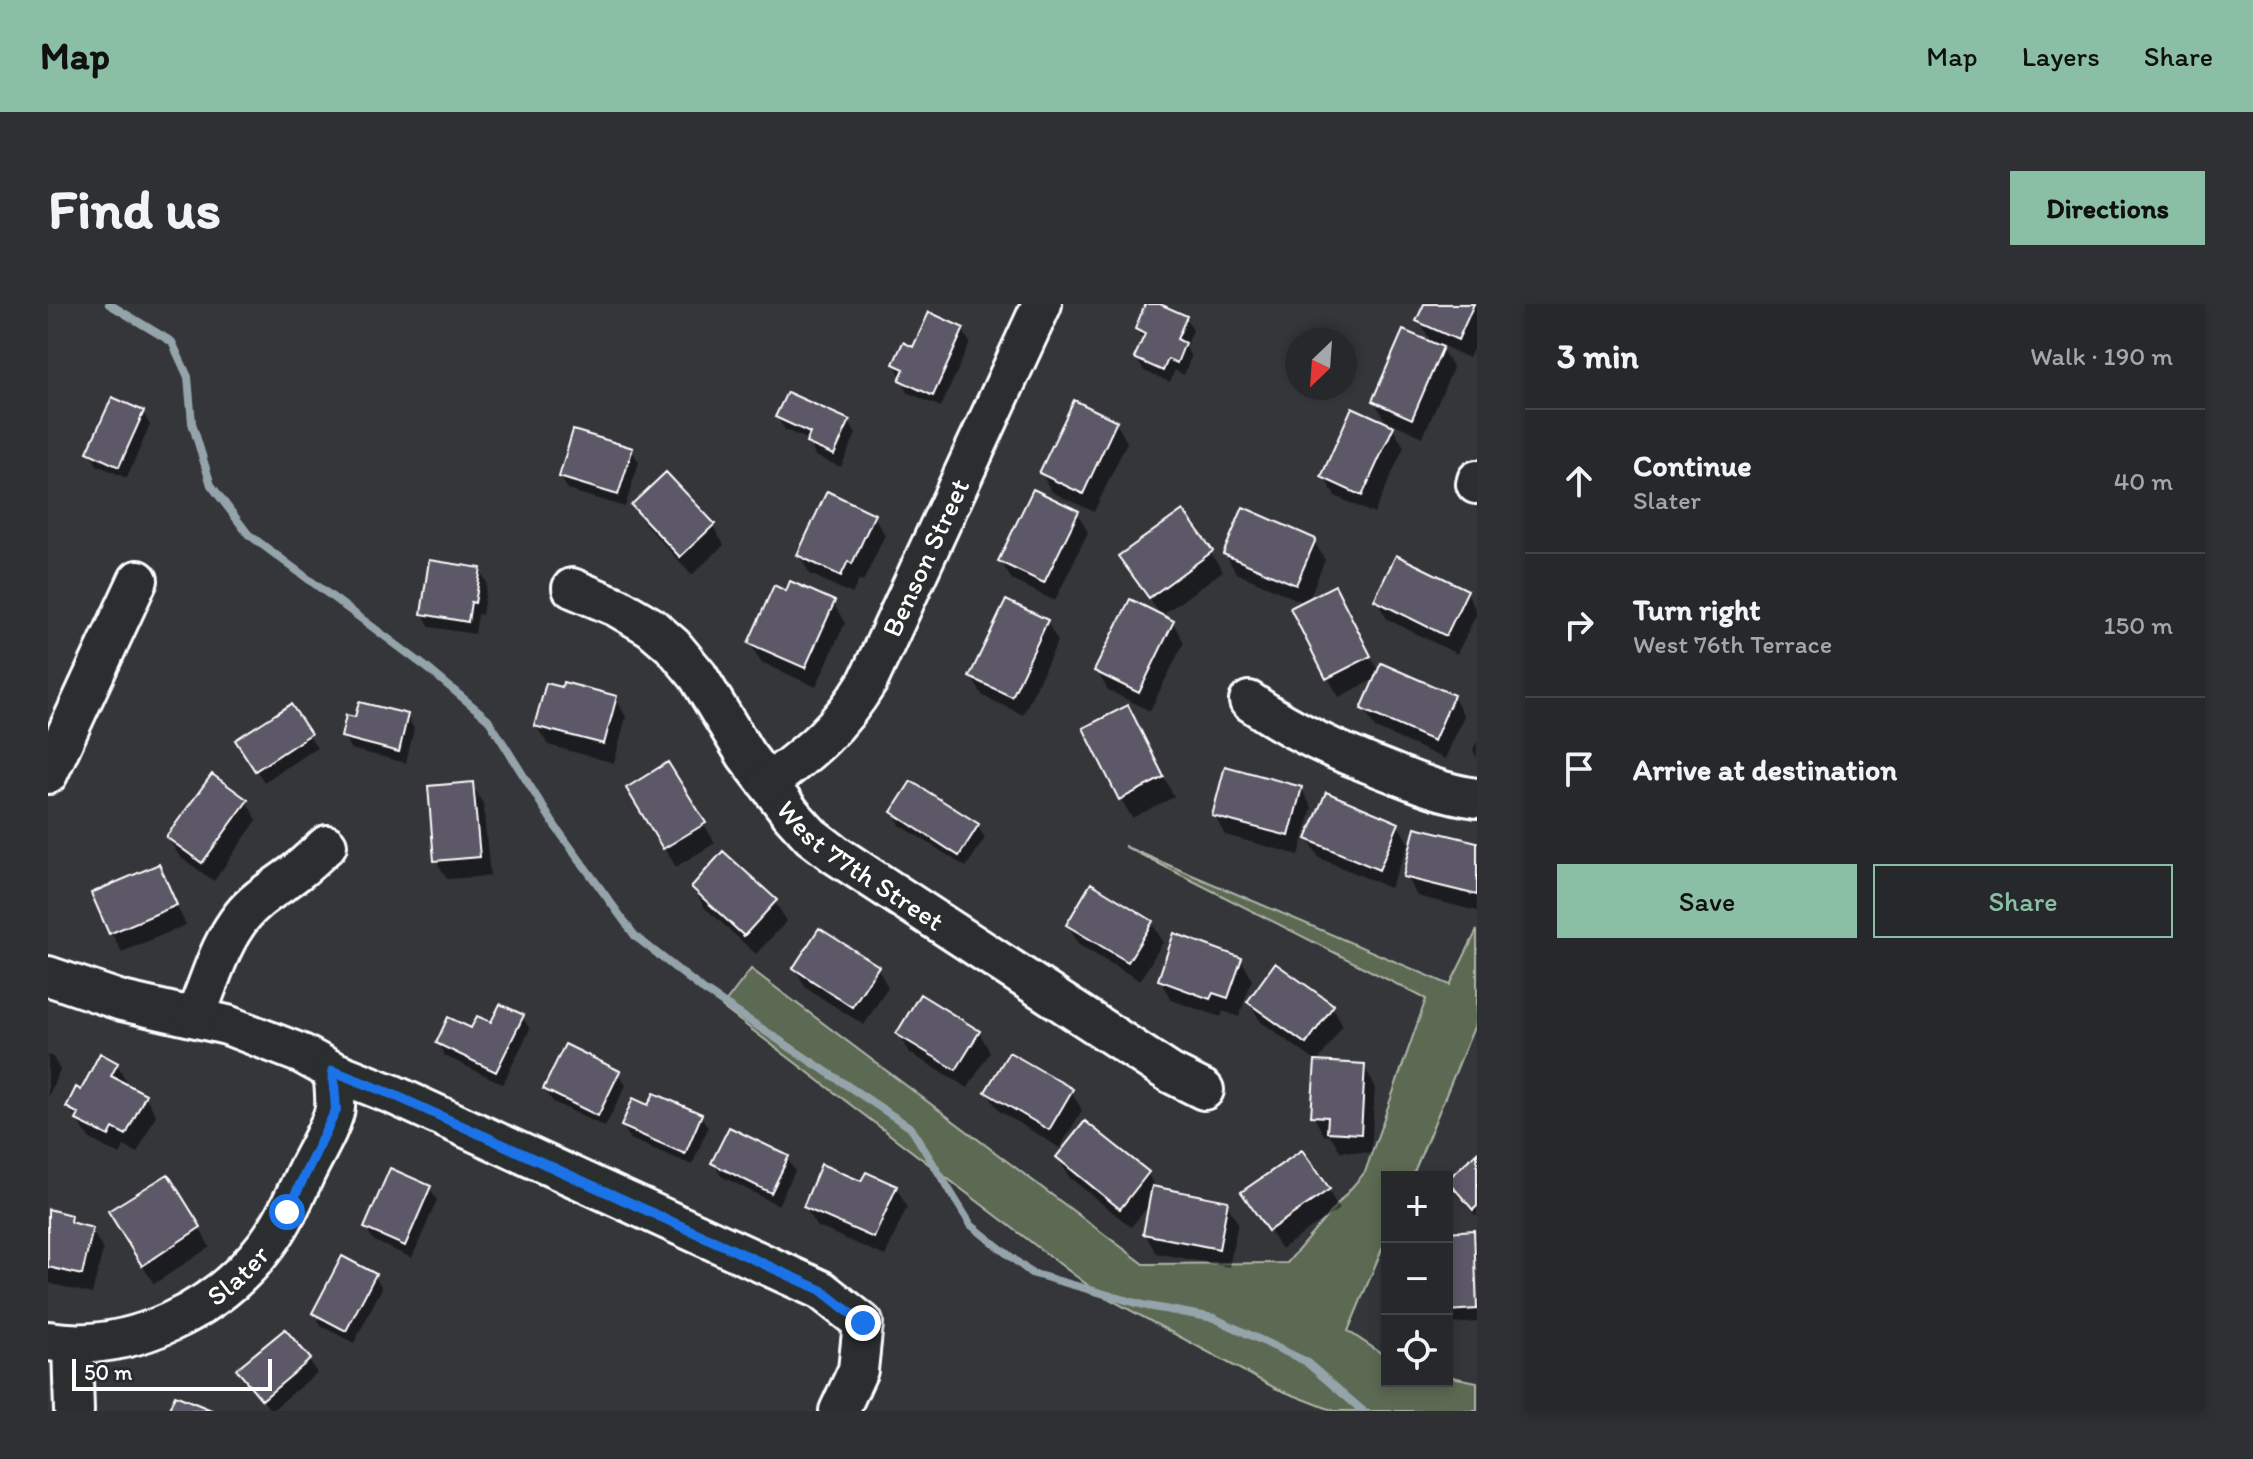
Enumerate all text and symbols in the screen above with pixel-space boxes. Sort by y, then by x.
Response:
text: Map [40,33,110,79]
text: Map [1926,39,1978,73]
text: Layers [2022,39,2100,73]
text: Share [2144,39,2213,73]
button: Directions [2010,171,2205,245]
text: Find us [48,175,221,242]
north arrow [1285,328,1357,400]
text: 3 min [1557,336,1639,377]
text: Walk · 190 m [2030,340,2173,372]
text: Continue [1633,447,1752,484]
icon: ahead [1557,459,1601,503]
text: 40 m [2114,465,2173,497]
street label: Benson Street [874,473,976,642]
text: Slater [1633,484,1701,516]
text: Turn right [1633,591,1761,628]
icon: right [1557,603,1601,647]
text: 150 m [2104,609,2173,641]
text: West 76th Terrace [1633,628,1832,660]
icon: arrive [1557,747,1601,791]
text: Arrive at destination [1633,751,1897,788]
street label: West 77th Street [770,793,951,938]
button: Save [1557,864,1857,938]
button: Share [1873,864,2173,938]
map controls [1381,1171,1453,1387]
button: + [1381,1171,1453,1243]
route start [269,1194,305,1230]
street label: Slater [200,1238,276,1313]
button: − [1381,1243,1453,1315]
route end [845,1305,881,1341]
button: locate [1381,1315,1453,1387]
scale bar [72,1355,272,1391]
text: 50 m [84,1359,133,1386]

